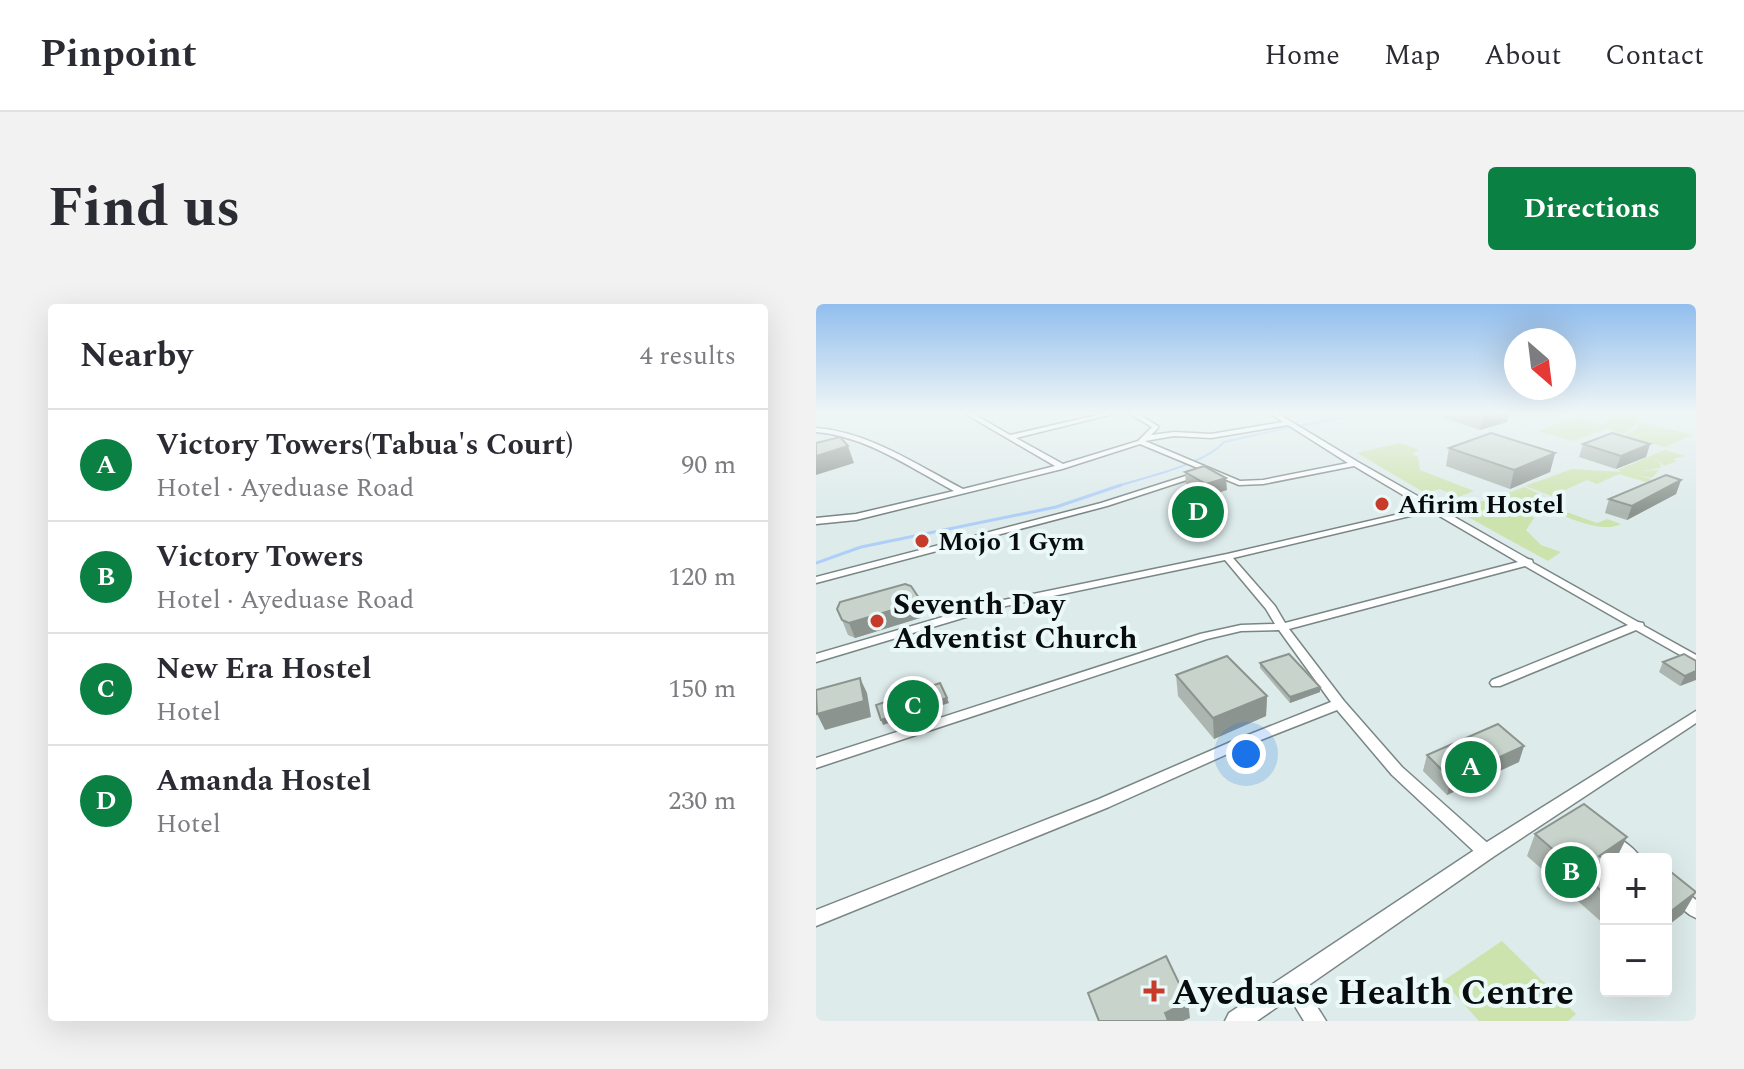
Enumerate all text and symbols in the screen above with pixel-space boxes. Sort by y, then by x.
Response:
text: Pinpoint [40,26,197,84]
text: Home [1264,34,1340,77]
text: Map [1384,34,1440,77]
text: About [1484,34,1561,77]
text: Contact [1605,34,1704,77]
text: Find us [48,166,241,251]
button: Directions [1488,167,1696,250]
north arrow [1504,328,1576,400]
text: Nearby [80,330,193,382]
text: 4 results [640,336,736,376]
text: Victory Towers(Tabua's Court) [156,422,573,468]
text: A [96,445,116,485]
text: 90 m [681,445,736,485]
text: Hotel · Ayeduase Road [156,468,414,508]
pin: D [1172,482,1224,542]
place label: Afirim Hostel [1398,485,1564,525]
marker: Afirim Hostel [1373,495,1391,513]
place label: Mojo 1 Gym [938,522,1085,562]
marker: Mojo 1 Gym [913,532,931,550]
text: Victory Towers [156,534,364,580]
text: B [97,557,115,597]
text: 120 m [668,557,736,597]
text: Hotel · Ayeduase Road [156,580,414,620]
place label: Seventh Day Adventist Church [893,582,1138,662]
marker: Seventh Day Adventist Church [868,612,886,630]
text: New Era Hostel [156,646,372,692]
text: C [97,669,115,709]
text: 150 m [668,669,736,709]
pin: C [887,676,939,736]
text: Hotel [156,692,221,732]
your location [1226,734,1266,774]
pin: A [1445,737,1497,797]
text: Amanda Hostel [156,758,371,804]
text: D [96,781,116,821]
text: 230 m [668,781,736,821]
text: Hotel [156,804,221,844]
pin: B [1545,842,1597,902]
map controls [1600,853,1672,997]
button: + [1600,853,1672,925]
button: − [1600,925,1672,997]
place label: Ayeduase Health Centre [1172,966,1574,1021]
marker: Ayeduase Health Centre [1143,980,1165,1002]

